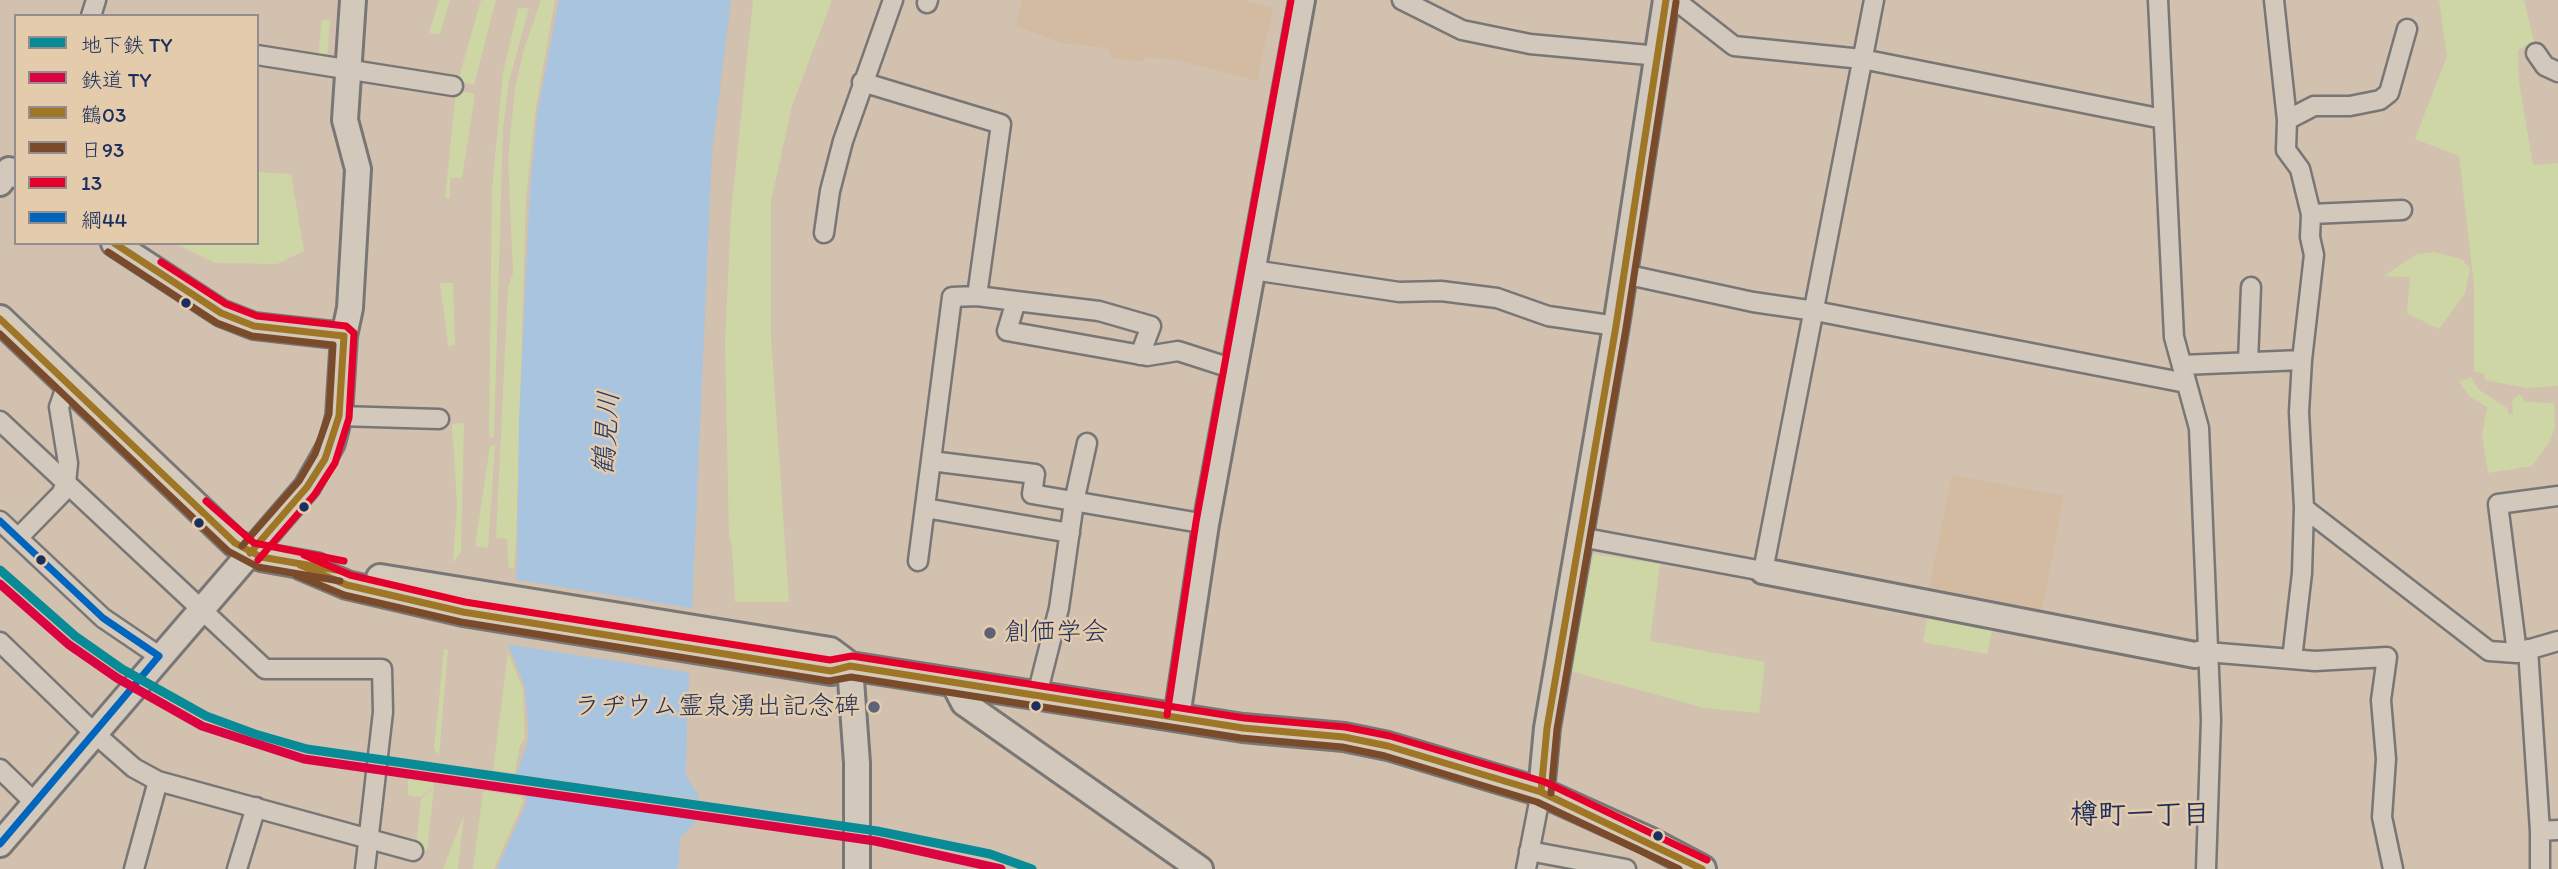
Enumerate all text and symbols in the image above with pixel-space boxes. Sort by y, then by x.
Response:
legend [14,14,259,245]
text: 地下鉄 TY [81,32,172,57]
text: 鉄道 TY [81,67,151,92]
text: 鶴03 [81,102,126,127]
text: 日93 [81,137,124,162]
text: 13 [81,170,102,195]
text: 綱44 [81,207,127,232]
unlabelled marker [179,296,193,310]
water label: 鶴見川 [588,390,628,476]
unlabelled marker [297,500,311,514]
unlabelled marker [192,516,206,530]
unlabelled marker [34,553,48,567]
place label: 創価学会 [1004,617,1108,649]
marker: 創価学会 [982,625,998,641]
place label: ラヂウム霊泉湧出記念碑 [574,691,860,723]
marker: ラヂウム霊泉湧出記念碑 [866,699,882,715]
unlabelled marker [1029,699,1043,713]
district label: 樽町一丁目 [2070,799,2210,833]
unlabelled marker [1651,829,1665,843]

